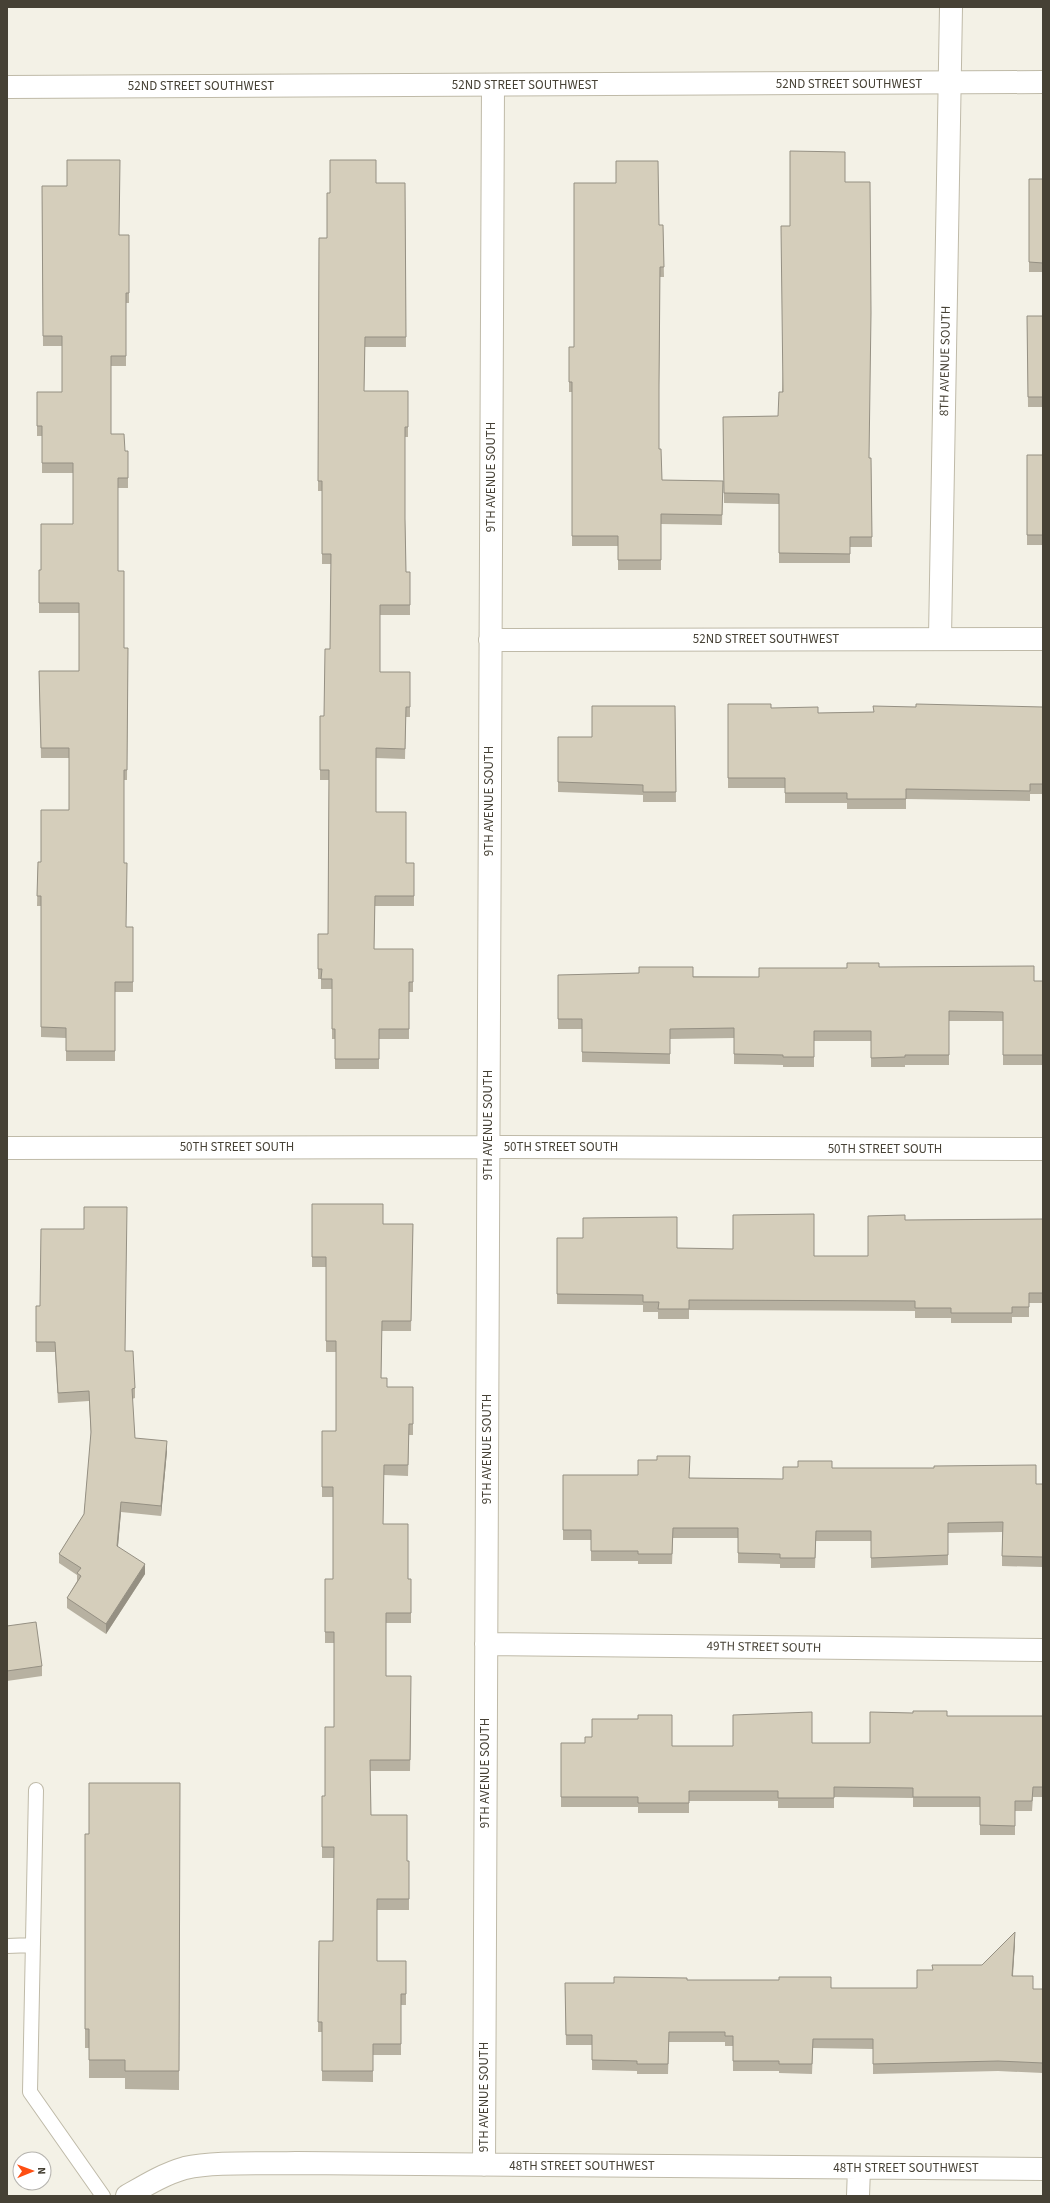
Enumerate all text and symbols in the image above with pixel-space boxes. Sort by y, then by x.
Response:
street label: 52ND STREET SOUTHWEST [776,75,922,93]
street label: 52ND STREET SOUTHWEST [452,76,598,94]
street label: 52ND STREET SOUTHWEST [128,77,274,95]
street label: 8TH AVENUE SOUTH [935,306,955,416]
street label: 9TH AVENUE SOUTH [482,422,500,532]
street label: 52ND STREET SOUTHWEST [693,630,839,648]
street label: 9TH AVENUE SOUTH [480,746,498,856]
street label: 9TH AVENUE SOUTH [479,1070,497,1180]
street label: 50TH STREET SOUTH [180,1138,294,1156]
street label: 50TH STREET SOUTH [504,1138,618,1156]
street label: 50TH STREET SOUTH [828,1140,942,1158]
street label: 9TH AVENUE SOUTH [478,1394,496,1504]
street label: 49TH STREET SOUTH [707,1637,821,1657]
street label: 9TH AVENUE SOUTH [476,1718,494,1828]
street label: 9TH AVENUE SOUTH [475,2042,493,2152]
north arrow [12,2151,52,2191]
street label: 48TH STREET SOUTHWEST [509,2157,655,2175]
street label: 48TH STREET SOUTHWEST [833,2159,979,2177]
text: N [34,2167,49,2175]

